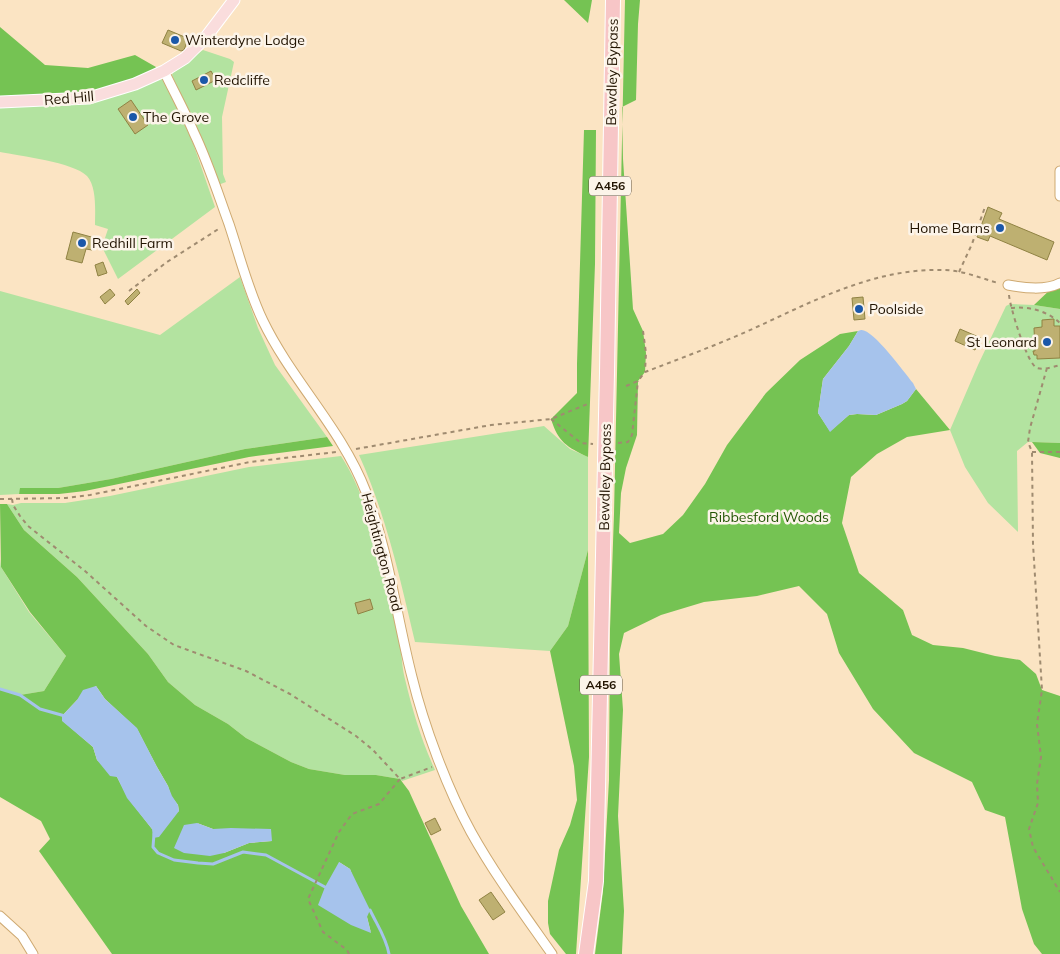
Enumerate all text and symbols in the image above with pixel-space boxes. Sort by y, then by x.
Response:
street label: Bewdley Bypass [602,18,622,126]
place label: Winterdyne Lodge [185,31,305,49]
marker: Winterdyne Lodge [169,34,181,46]
place label: Redcliffe [214,71,270,89]
marker: Redcliffe [198,74,210,86]
street label: Red Hill [43,87,95,109]
place label: The Grove [143,108,209,126]
marker: The Grove [127,111,139,123]
road number: A456 [589,177,631,196]
place label: Home Barns [910,219,990,237]
marker: Home Barns [994,222,1006,234]
place label: Redhill Farm [92,234,173,252]
marker: Redhill Farm [76,237,88,249]
place label: Poolside [869,300,923,318]
marker: Poolside [853,303,865,315]
place label: St Leonard [967,333,1037,351]
marker: St Leonard [1041,336,1053,348]
street label: Bewdley Bypass [595,423,615,531]
street label: Heightington Road [357,491,407,613]
park label: Ribbesford Woods [709,508,829,526]
road number: A456 [580,676,622,694]

